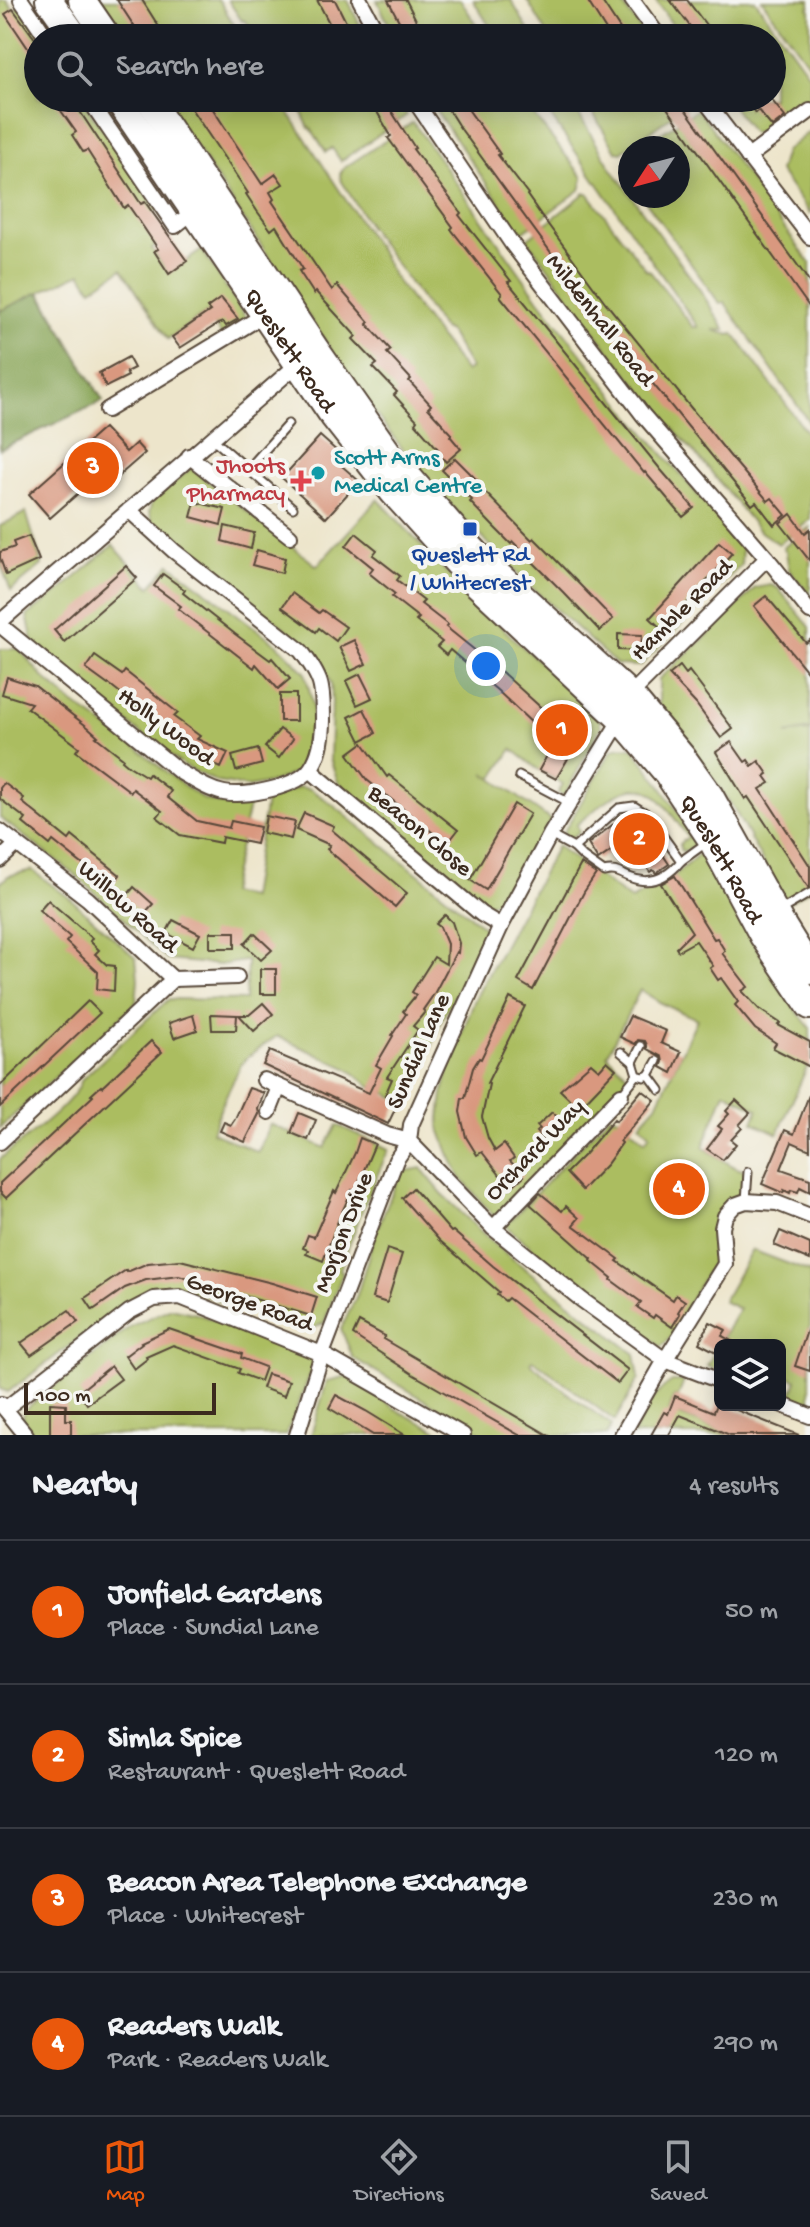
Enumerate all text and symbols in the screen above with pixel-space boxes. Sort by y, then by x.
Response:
search box [24,24,786,112]
icon: search [52,46,96,90]
text: Search here [116,51,264,86]
north arrow [618,136,690,208]
street label: Mildenhall Road [538,249,661,394]
street label: Queslett Road [237,283,343,420]
pin: 3 [67,438,119,498]
place label: Scott Arms Medical Centre [334,445,483,502]
place label: Jhoots Pharmacy [186,453,286,510]
marker: Scott Arms Medical Centre [309,464,327,482]
marker: Jhoots Pharmacy [292,472,310,490]
marker: Queslett Rd / Whitecrest [461,520,479,538]
place label: Queslett Rd / Whitecrest [410,542,532,599]
street label: Hamble Road [626,553,741,668]
your location [466,646,506,686]
street label: Holly Wood [111,682,221,775]
pin: 1 [536,700,588,760]
street label: Beacon Close [360,779,478,885]
street label: Queslett Road [671,790,769,931]
pin: 2 [613,809,665,869]
street label: Willow Road [71,855,185,962]
street label: Sundial Lane [382,989,459,1114]
street label: Orchard Way [480,1094,592,1208]
pin: 4 [653,1159,705,1219]
street label: Morjon Drive [309,1168,381,1297]
street label: George Road [182,1268,318,1341]
map controls [714,1339,786,1411]
button: layers [714,1339,786,1411]
scale bar [24,1379,216,1415]
text: 100 m [36,1384,91,1410]
text: Nearby [32,1467,137,1507]
text: 4 results [689,1472,778,1503]
text: Jonfield Gardens [108,1579,321,1614]
text: 1 [53,1597,63,1628]
text: 50 m [725,1597,778,1628]
text: Place · Sundial Lane [108,1614,319,1645]
text: Simla Spice [108,1723,241,1758]
text: 2 [52,1741,64,1772]
text: 120 m [715,1741,778,1772]
text: Restaurant · Queslett Road [108,1758,405,1789]
text: Beacon Area Telephone Exchange [108,1867,527,1902]
text: 3 [51,1885,65,1916]
text: 230 m [712,1885,778,1916]
text: Place · Whitecrest [108,1902,303,1933]
text: Readers Walk [108,2011,280,2046]
text: 4 [52,2029,64,2060]
text: 290 m [713,2029,778,2060]
text: Park · Readers Walk [108,2046,327,2077]
tab: Map [103,2135,147,2209]
tab: Directions [354,2135,444,2209]
tab: Saved [650,2135,707,2209]

